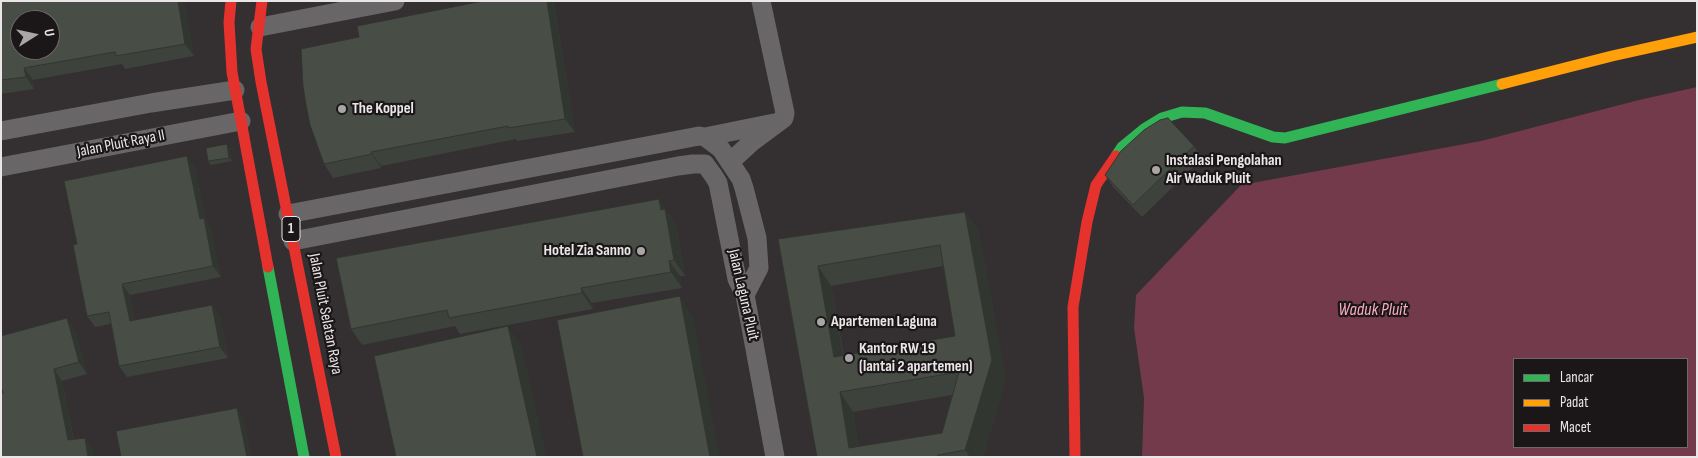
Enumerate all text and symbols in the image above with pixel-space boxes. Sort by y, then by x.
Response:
north arrow [10,10,60,60]
text: U [40,27,58,38]
place label: The Koppel [352,99,414,119]
marker: The Koppel [336,103,348,115]
street label: Jalan Pluit Raya II [75,126,167,162]
place label: Instalasi Pengolahan Air Waduk Pluit [1166,151,1282,189]
marker: Instalasi Pengolahan Air Waduk Pluit [1150,164,1162,176]
road number: 1 [282,216,300,242]
place label: Hotel Zia Sanno [543,241,631,261]
marker: Hotel Zia Sanno [635,245,647,257]
street label: Jalan Laguna Pluit [723,248,763,342]
street label: Jalan Pluit Selatan Raya [304,252,346,376]
water label: Waduk Pluit [1338,299,1408,321]
place label: Apartemen Laguna [831,312,937,332]
marker: Apartemen Laguna [815,316,827,328]
place label: Kantor RW 19 (lantai 2 apartemen) [859,339,973,377]
marker: Kantor RW 19 (lantai 2 apartemen) [843,352,855,364]
legend [1513,358,1688,448]
text: Lancar [1560,368,1594,387]
text: Padat [1560,393,1589,412]
text: Macet [1560,418,1591,437]

